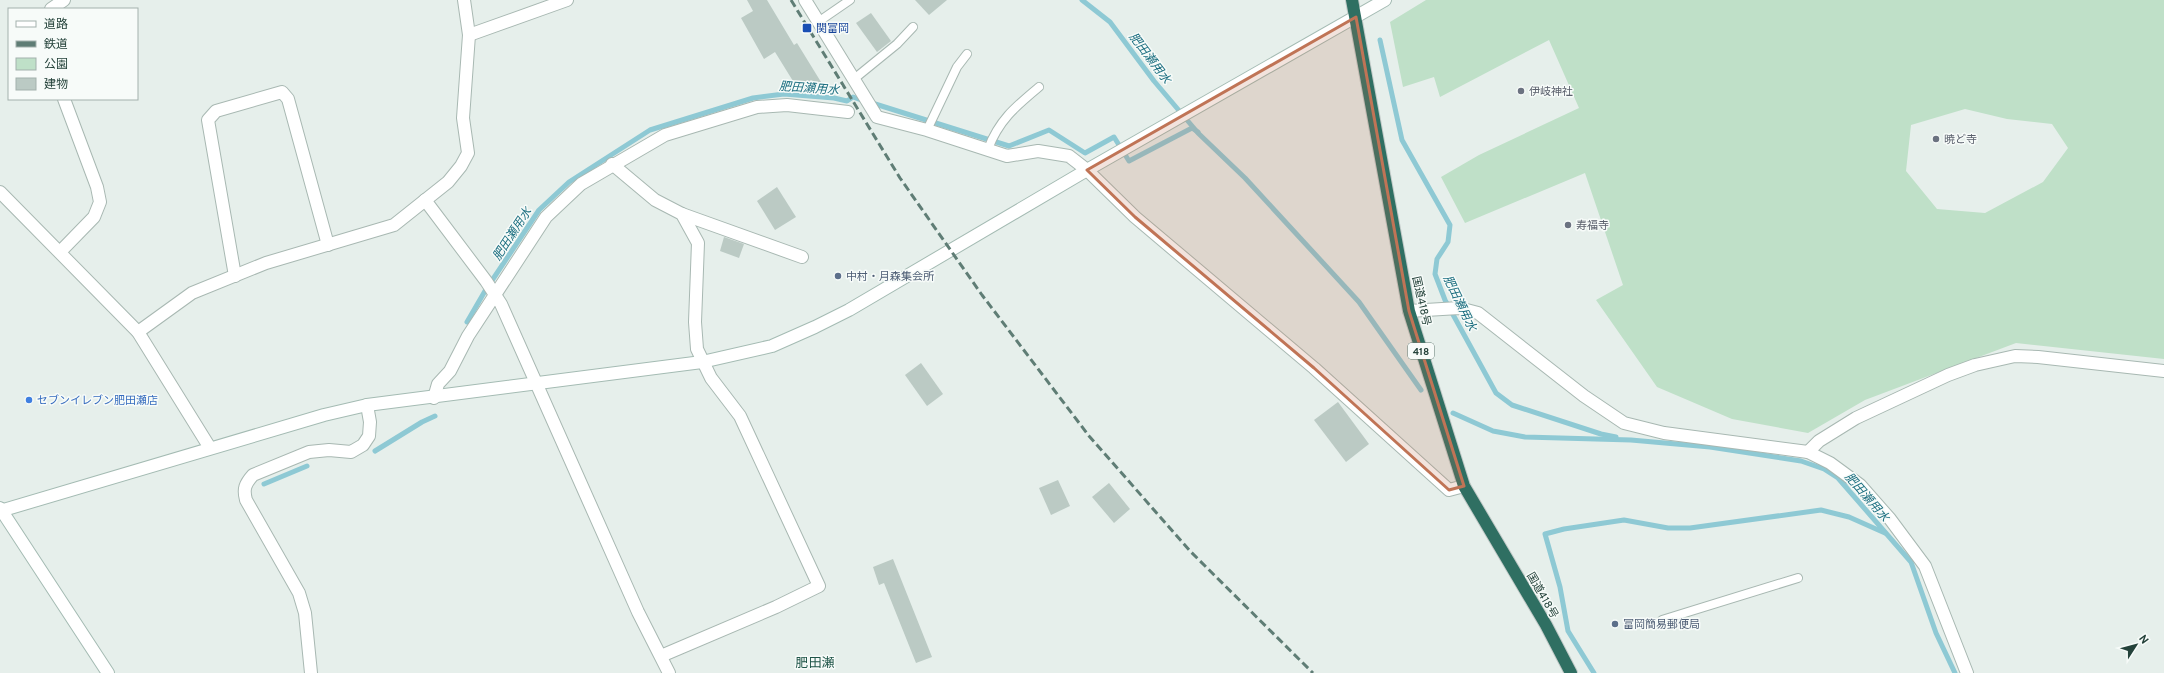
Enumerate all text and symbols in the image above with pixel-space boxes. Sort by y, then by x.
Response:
legend [8,8,138,100]
text: 道路 [44,17,68,33]
marker: 関富岡 [801,22,813,34]
place label: 関富岡 [816,22,849,36]
water label: 肥田瀬用水 [1125,30,1175,89]
text: 鉄道 [44,37,68,53]
text: 公園 [44,57,68,73]
text: 建物 [44,77,68,93]
water label: 肥田瀬用水 [778,79,841,99]
place label: 伊岐神社 [1529,85,1573,99]
marker: 伊岐神社 [1516,86,1526,96]
place label: 暁ど寺 [1944,133,1977,147]
marker: 暁ど寺 [1931,134,1941,144]
water label: 肥田瀬用水 [490,203,537,264]
place label: 寿福寺 [1576,219,1609,233]
marker: 寿福寺 [1563,220,1573,230]
place label: 中村・月森集会所 [846,270,935,284]
marker: 中村・月森集会所 [833,271,843,281]
water label: 肥田瀬用水 [1439,273,1480,336]
street label: 国道418号 [1409,275,1434,327]
road number: 418 [1408,343,1434,359]
place label: セブンイレブン肥田瀬店 [37,394,158,408]
marker: セブンイレブン肥田瀬店 [24,395,34,405]
water label: 肥田瀬用水 [1841,470,1893,527]
street label: 国道418号 [1523,570,1561,621]
place label: 富岡簡易郵便局 [1623,618,1700,632]
marker: 富岡簡易郵便局 [1610,619,1620,629]
north arrow [2116,625,2156,665]
text: N [2135,632,2151,647]
district label: 肥田瀬 [795,656,835,672]

